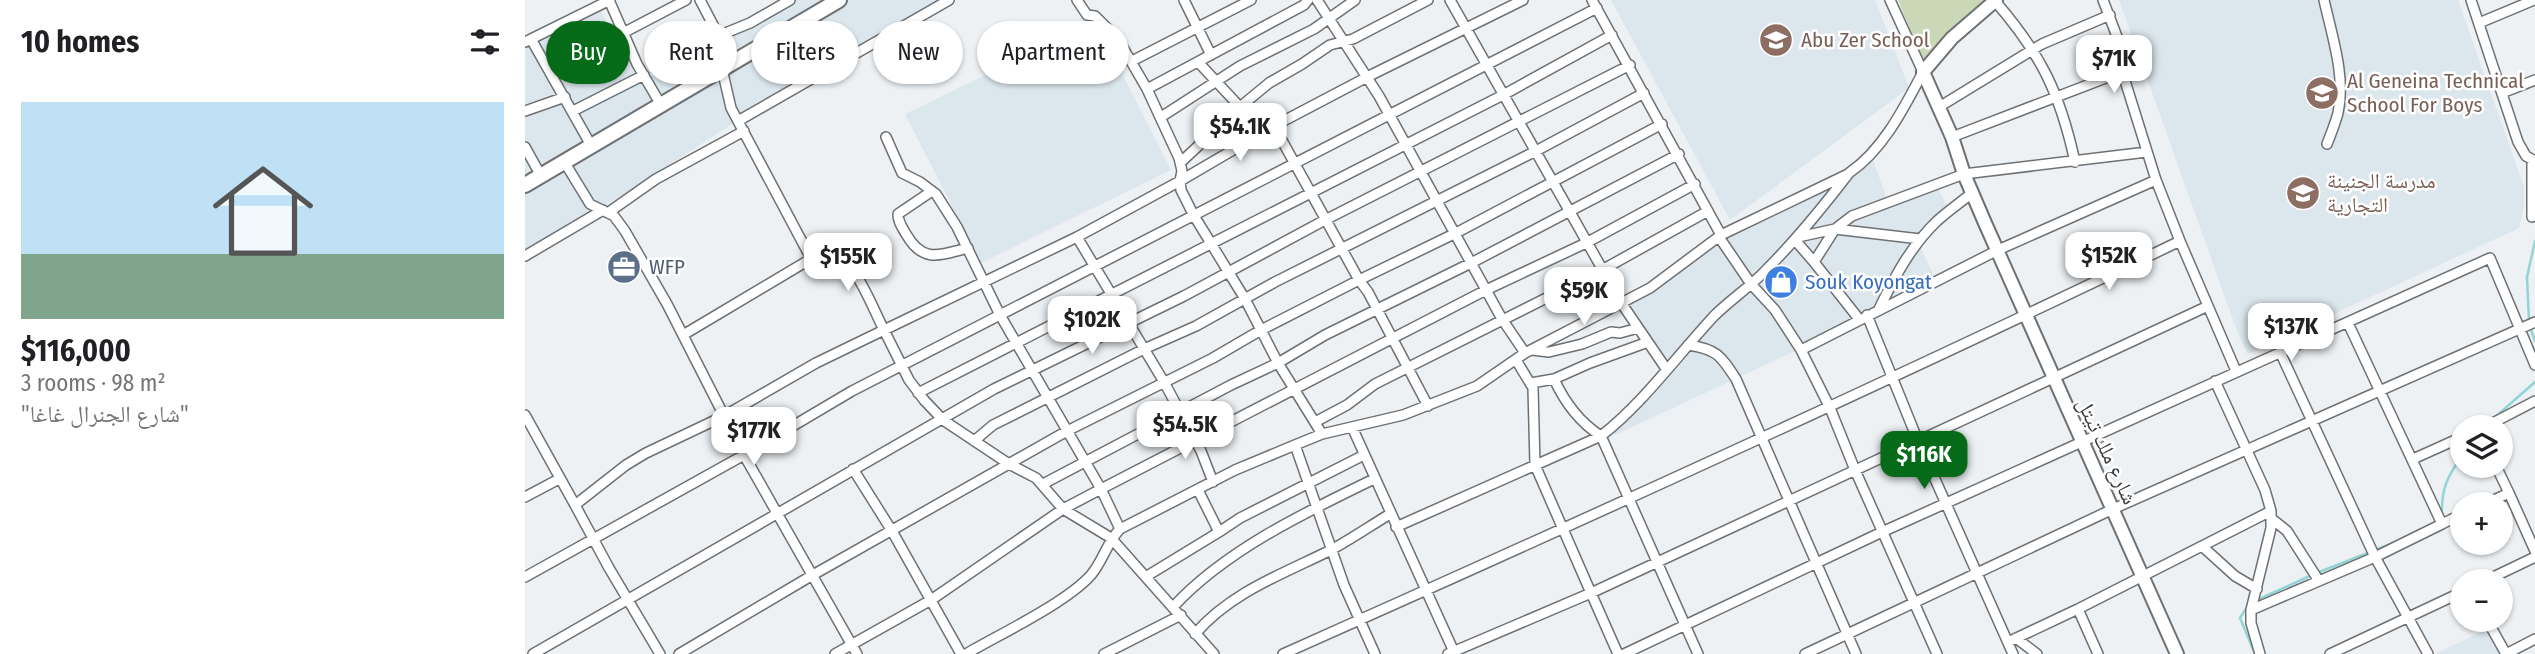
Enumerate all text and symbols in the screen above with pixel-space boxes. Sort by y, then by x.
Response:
chip: Buy [546,21,630,84]
chip: Rent [644,21,737,84]
chip: Filters [751,21,859,84]
chip: New [873,21,963,84]
chip: Apartment [977,21,1129,84]
school or university icon: Abu Zer School [1757,21,1795,59]
icon: filters [466,23,504,61]
text: 10 homes [21,24,139,60]
place label: Abu Zer School [1801,27,1930,53]
pin: $71K [2073,36,2155,95]
text: $71K [2092,44,2136,72]
place label: Al Geneina Technical School For Boys [2347,68,2524,118]
school or university icon: Al Geneina Technical School For Boys [2303,74,2341,112]
pin: $54.1K [1183,104,1297,163]
text: $54.1K [1210,112,1270,140]
icon: home [200,148,326,274]
place label: مدرسة الجنينة التجارية [2327,168,2436,218]
school or university icon: مدرسة الجنينة التجارية [2284,174,2322,212]
pin: $152K [2060,232,2158,292]
pin: $155K [799,233,897,293]
text: $152K [2081,241,2137,269]
text: $155K [820,242,876,270]
office icon: WFP [605,248,643,286]
place label: WFP [649,254,685,280]
shop icon: Souk Koyongat [1762,263,1800,301]
pin: $59K [1543,268,1625,327]
place label: Souk Koyongat [1805,269,1932,295]
text: $59K [1560,276,1608,304]
pin: $102K [1043,296,1141,356]
pin: $137K [2242,304,2340,363]
text: $102K [1064,305,1120,333]
text: $137K [2264,312,2318,340]
text: $116,000 [21,333,131,369]
text: 3 rooms · 98 m² [21,369,166,397]
street label: شارع ملك تيتل [2071,394,2143,508]
text: "شارع الجنرال غاغا" [21,400,189,428]
pin: $54.5K [1128,402,1242,461]
pin: $177K [705,407,803,467]
text: $54.5K [1153,410,1217,438]
map controls [2450,415,2513,632]
button: layers [2450,415,2513,478]
text: $177K [727,416,781,444]
pin: $116K [1875,432,1973,491]
text: $116K [1896,440,1952,468]
button: + [2450,492,2513,555]
button: − [2450,569,2513,632]

